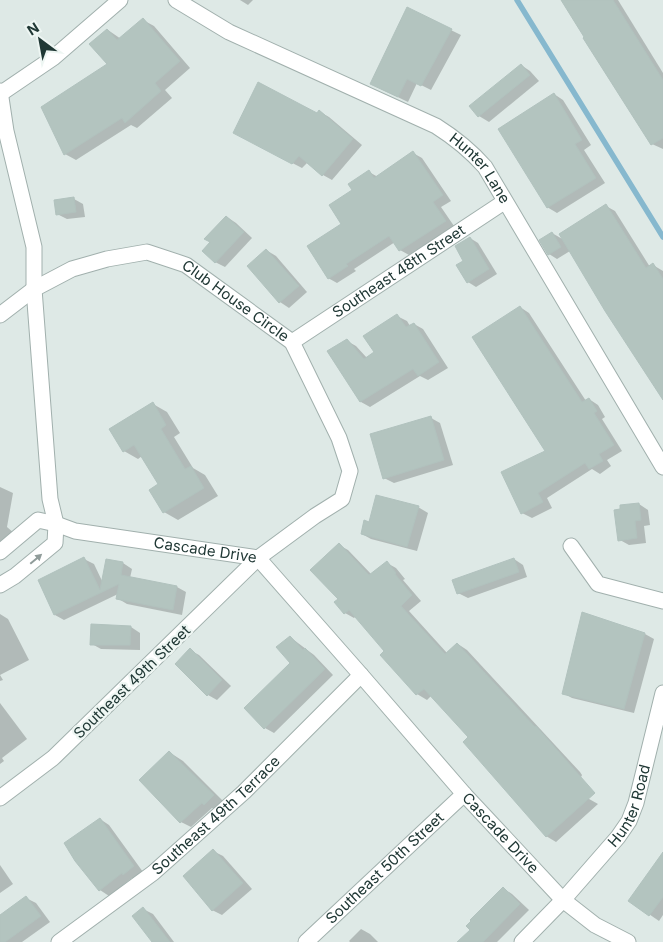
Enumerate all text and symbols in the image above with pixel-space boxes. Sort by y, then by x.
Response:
north arrow [15,15,65,65]
text: N [24,19,42,39]
street label: Hunter Lane [446,128,515,207]
street label: Southeast 48th Street [329,220,469,322]
street label: Club House Circle [178,255,293,346]
street label: Cascade Drive [153,533,258,567]
one-way arrow [29,553,42,564]
street label: Southeast 49th Street [69,621,194,742]
street label: Southeast 49th Terrace [148,751,284,879]
street label: Hunter Road [604,763,654,851]
street label: Cascade Drive [458,788,543,877]
street label: Southeast 50th Street [321,808,448,928]

